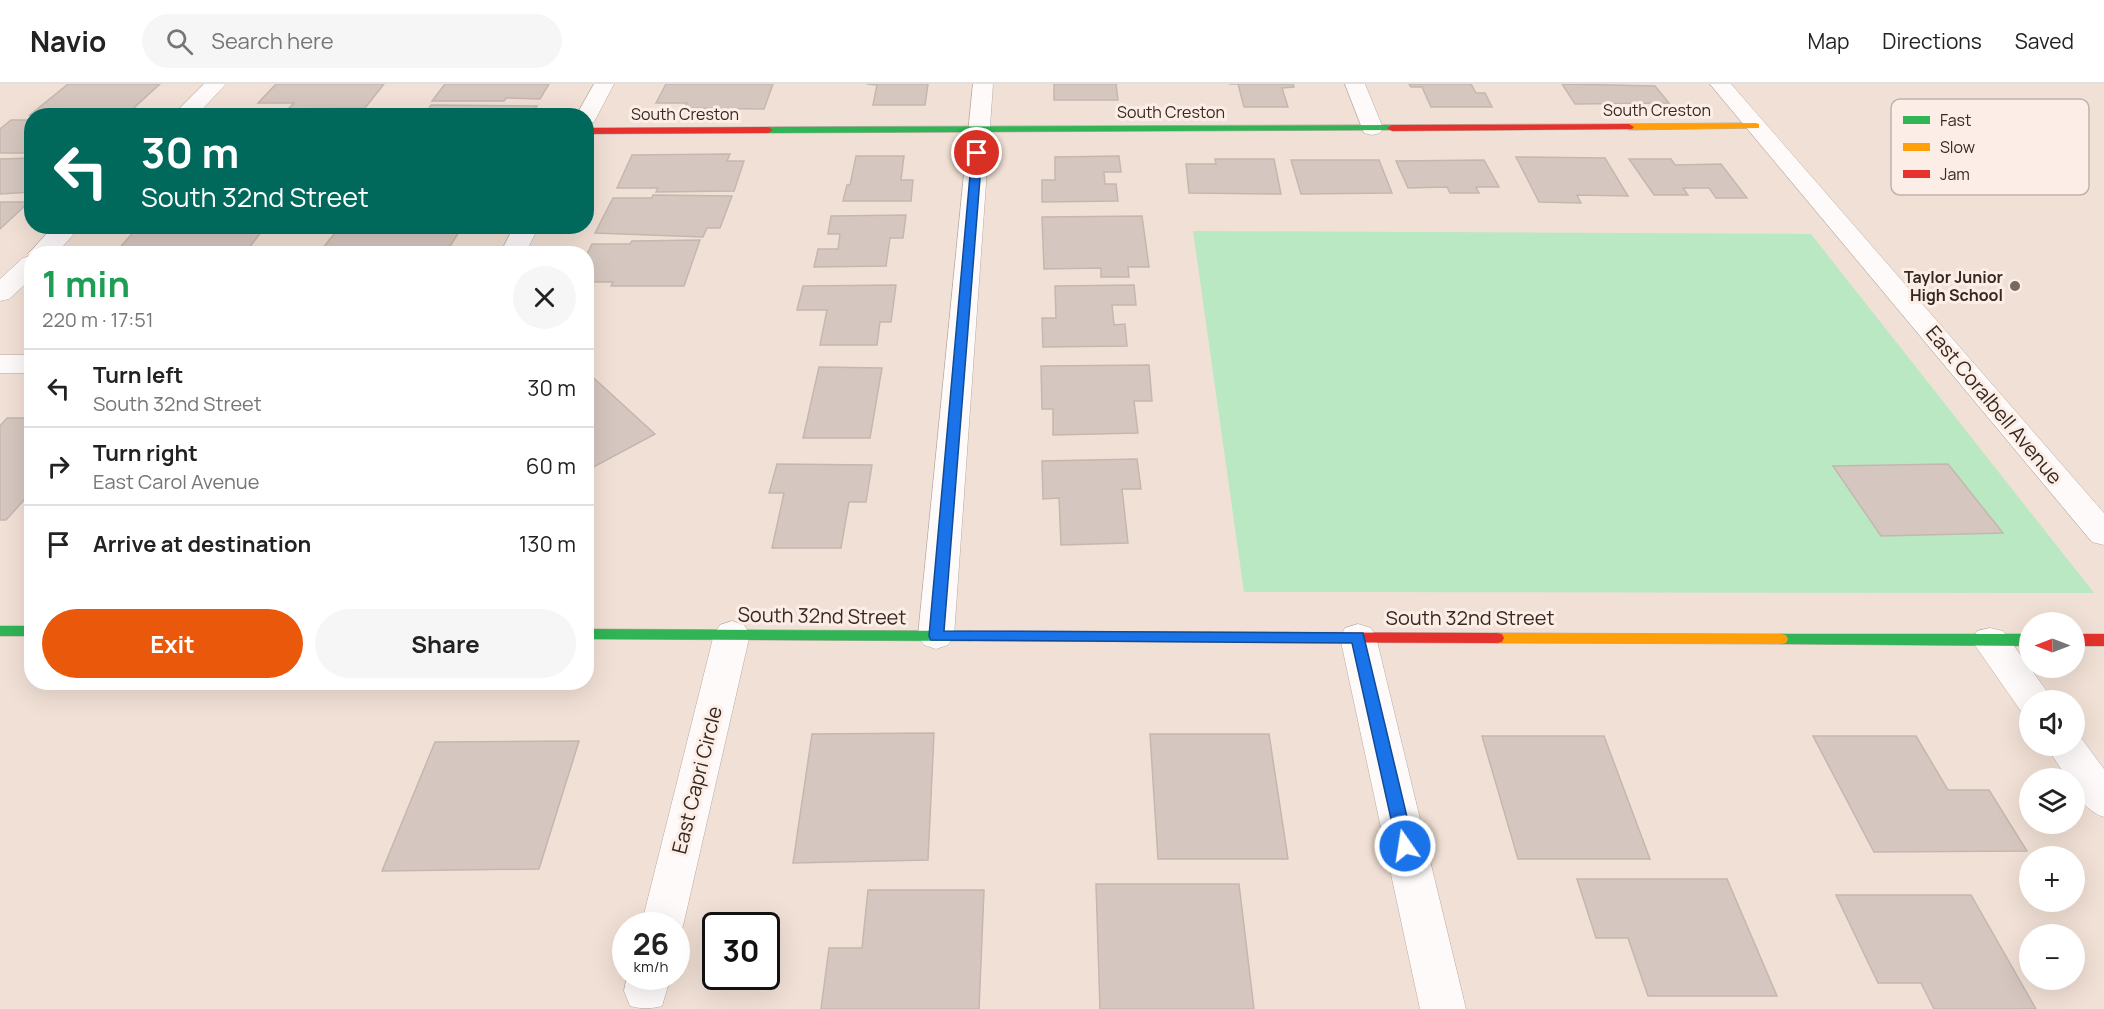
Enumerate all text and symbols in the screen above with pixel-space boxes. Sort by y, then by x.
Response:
search box [142,14,562,68]
text: Navio [30,22,106,60]
icon: search [163,25,196,58]
text: Search here [211,26,334,56]
text: Map [1808,27,1849,55]
text: Directions [1882,27,1982,55]
text: Saved [2015,27,2074,55]
street label: South Creston [1603,99,1711,121]
legend [1891,99,2089,195]
street label: South Creston [1117,101,1225,123]
street label: South Creston [631,103,739,125]
text: Fast [1940,109,1971,131]
text: 30 m [141,123,239,181]
pin [951,127,1002,178]
icon: left [42,132,120,210]
icon: arrive [960,136,993,169]
text: Slow [1940,136,1975,158]
text: Jam [1940,163,1970,185]
text: South 32nd Street [141,178,369,215]
text: 1 min [42,259,130,308]
button: close [513,266,576,329]
place label: Taylor Junior High School [1904,266,2003,306]
marker: Taylor Junior High School [2008,279,2022,293]
text: 220 m · 17:51 [42,306,154,333]
street label: East Coralbell Avenue [1920,320,2069,490]
text: Turn left [93,360,183,390]
icon: left [42,372,75,405]
text: 30 m [527,373,576,403]
text: South 32nd Street [93,390,262,417]
text: Turn right [93,438,198,468]
icon: right [42,450,75,483]
text: 60 m [526,451,576,481]
text: East Carol Avenue [93,468,259,495]
icon: arrive [42,528,75,561]
text: Arrive at destination [93,529,311,559]
text: 130 m [519,529,576,559]
street label: South 32nd Street [737,601,907,630]
street label: South 32nd Street [1386,604,1554,631]
button: Exit [42,609,303,678]
button: Share [315,609,576,678]
north arrow [2019,612,2085,678]
map controls [2019,612,2085,990]
button: sound [2019,690,2085,756]
street label: East Capri Circle [665,703,728,857]
button: layers [2019,768,2085,834]
position arrow [1373,814,1437,878]
button: + [2019,846,2085,912]
speed limit sign: 30 [702,912,780,990]
text: 26 [633,923,669,964]
button: − [2019,924,2085,990]
text: km/h [634,956,668,977]

